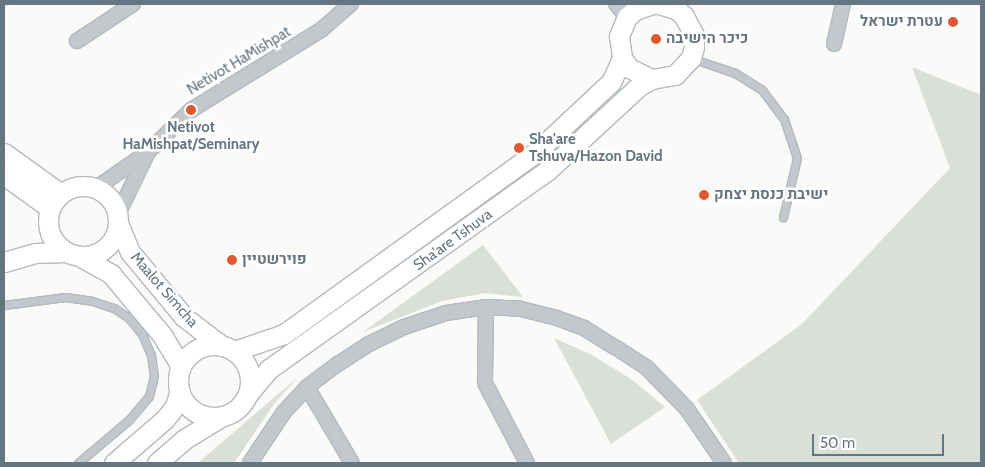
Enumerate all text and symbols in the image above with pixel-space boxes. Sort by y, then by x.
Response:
place label: עטרת ישראל [860,13,943,31]
marker: עטרת ישראל [947,16,959,28]
street label: Netivot HaMishpat [184,23,294,99]
place label: כיכר הישיבה [666,30,748,48]
marker: כיכר הישיבה [650,33,662,45]
marker: Netivot HaMishpat/Seminary [185,104,197,116]
place label: Netivot HaMishpat/Seminary [123,118,259,153]
place label: Sha'are Tshuva/Hazon David [529,130,663,165]
marker: Sha'are Tshuva/Hazon David [513,142,525,154]
place label: ישיבת כנסת יצחק [714,186,828,204]
marker: ישיבת כנסת יצחק [698,189,710,201]
street label: Sha'are Tshuva [410,205,496,275]
street label: Maalot Simcha [126,249,202,331]
place label: פוירשטיין [242,251,307,269]
marker: פוירשטיין [226,254,238,266]
scale bar [815,424,948,456]
text: 50 m [820,434,855,452]

